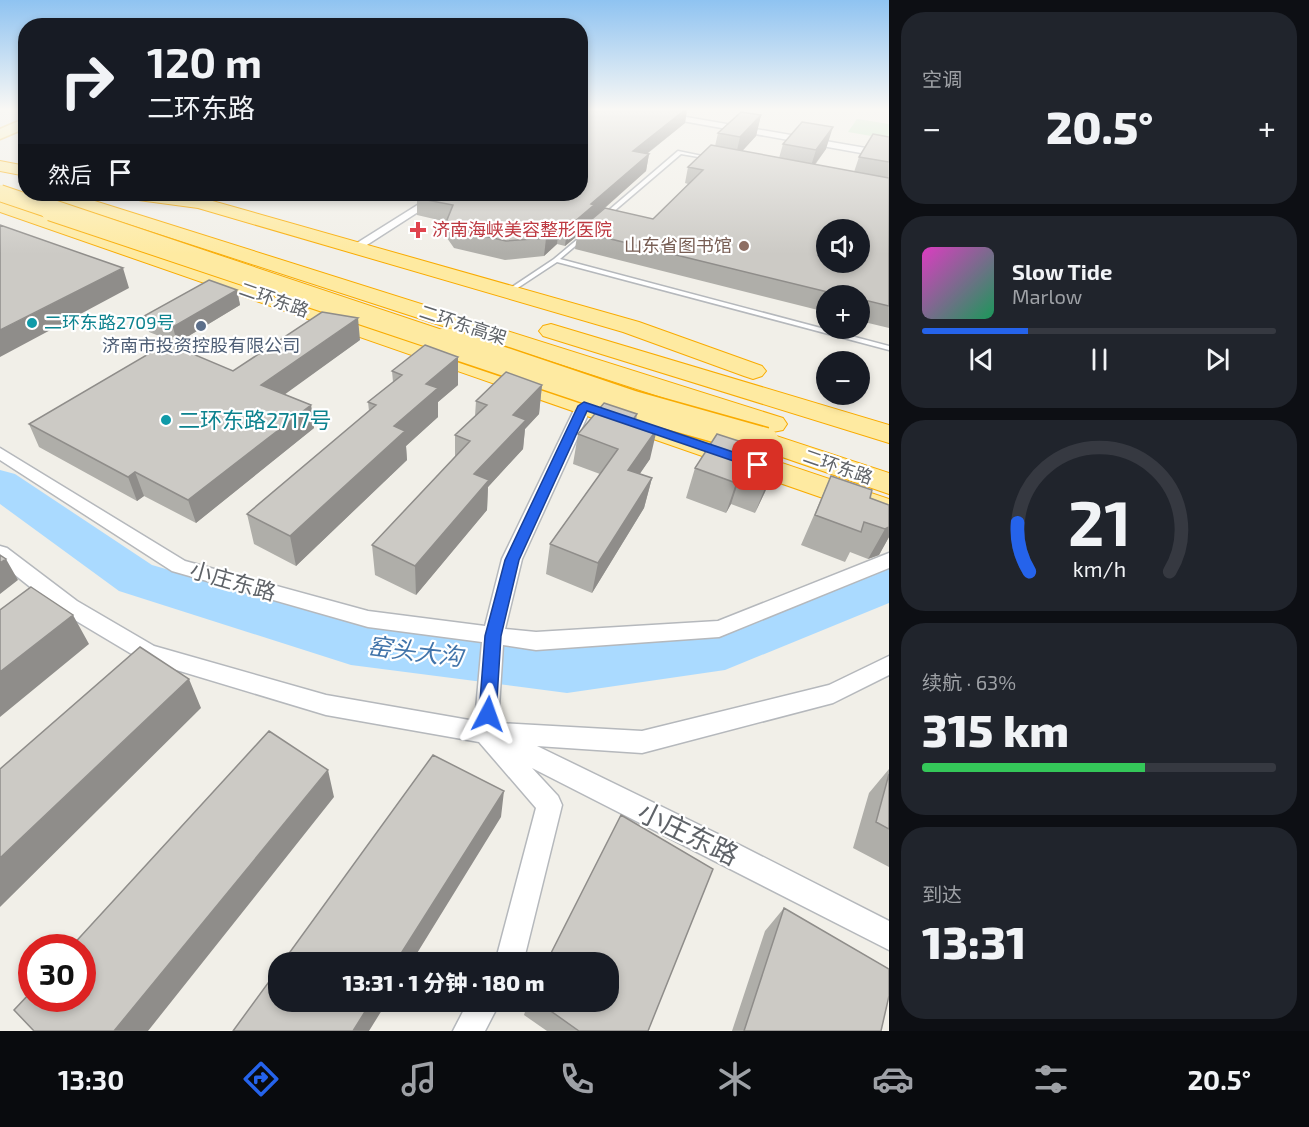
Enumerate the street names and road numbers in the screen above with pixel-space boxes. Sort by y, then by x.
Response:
street label: 二环东路 [237,277,312,321]
street label: 二环东高架 [417,300,510,348]
street label: 二环东路 [801,444,876,488]
street label: 小庄东路 [187,555,279,605]
street label: 小庄东路 [633,794,744,870]

